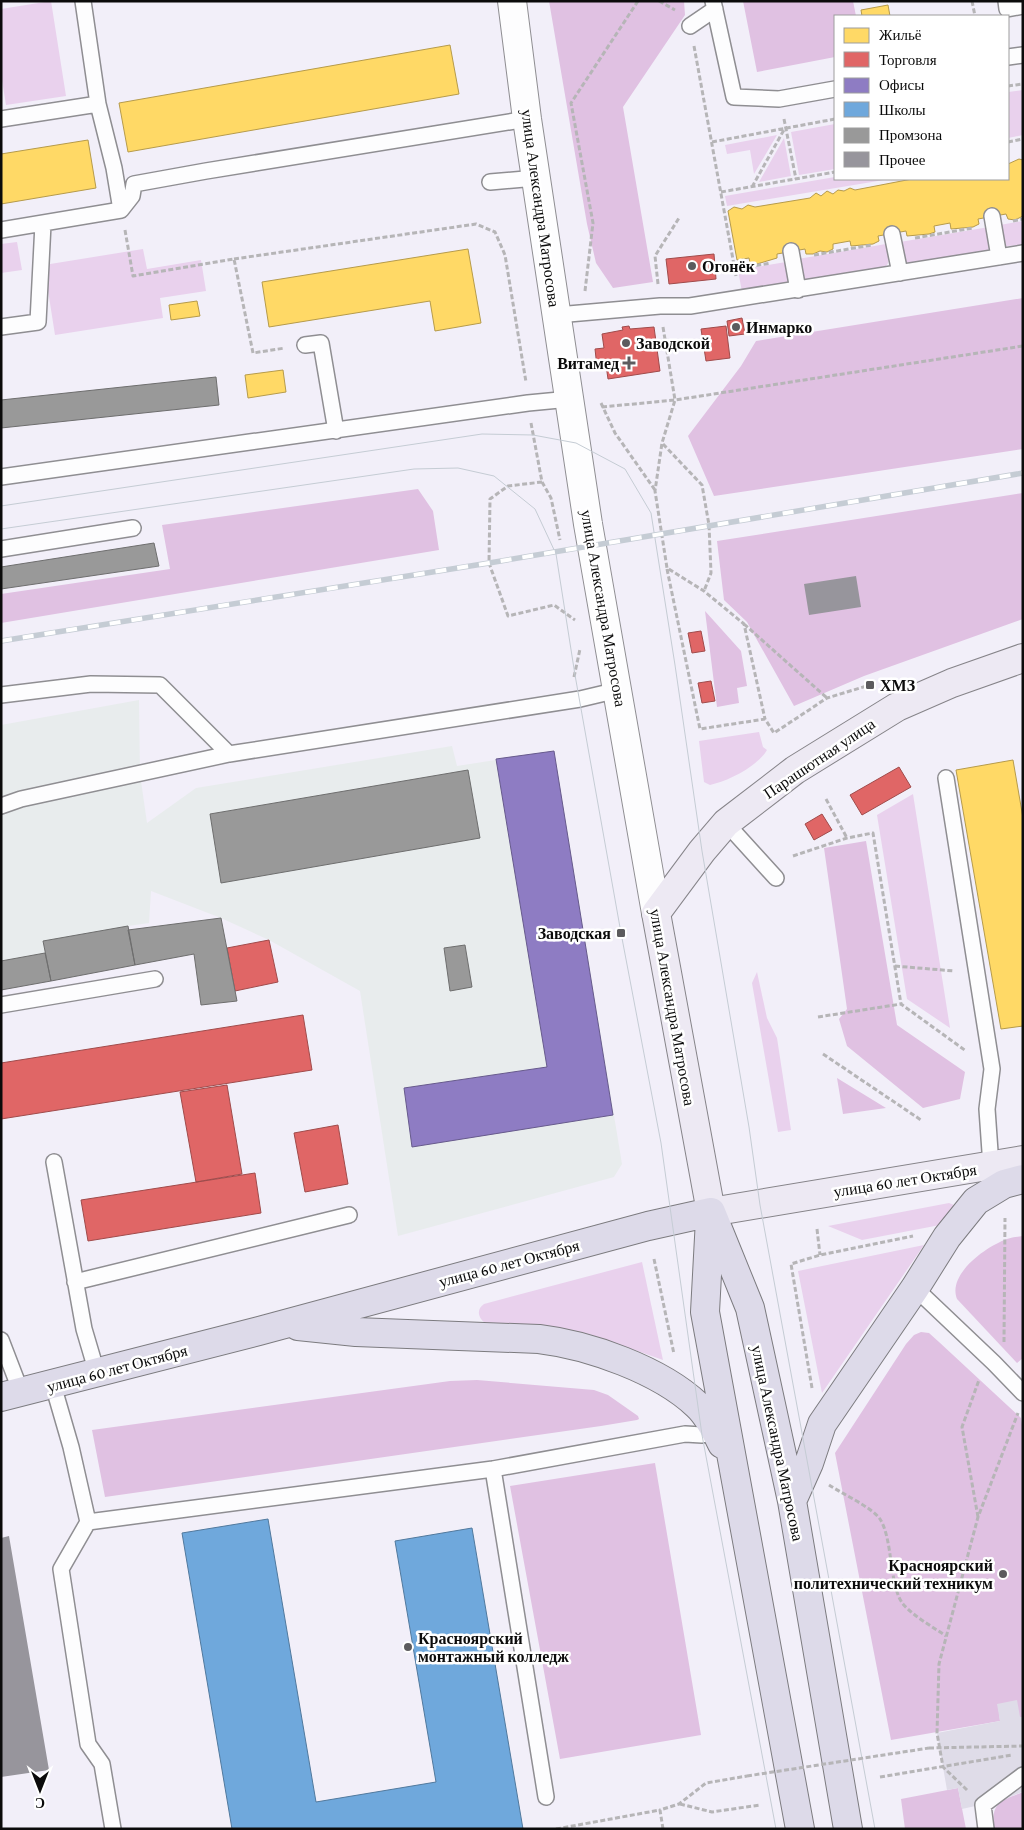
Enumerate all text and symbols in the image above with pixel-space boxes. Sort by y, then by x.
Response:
legend [834,15,1009,180]
text: Жильё [879,27,922,43]
text: Торговля [879,52,937,68]
text: Офисы [879,77,924,93]
text: Школы [879,102,926,118]
street label: улица Александра Матросова [517,108,563,308]
text: Промзона [879,127,942,143]
text: Прочее [879,152,926,168]
place label: Огонёк [702,258,756,275]
marker: Огонёк [686,260,698,272]
place label: Инмарко [746,319,812,337]
marker: Инмарко [730,321,742,333]
place label: Заводской [636,335,710,352]
marker: Заводской [620,337,632,349]
place label: Витамед [557,355,619,372]
marker: Витамед [623,357,635,369]
street label: улица Александра Матросова [577,508,629,708]
place label: ХМЗ [880,677,916,694]
marker: ХМЗ [864,679,876,691]
street label: Парашютная улица [760,715,879,803]
street label: улица Александра Матросова [646,907,698,1107]
place label: Заводская [538,925,611,942]
marker: Заводская [615,927,627,939]
street label: улица 60 лет Октября [832,1161,979,1201]
street label: улица 60 лет Октября [437,1236,582,1291]
street label: улица 60 лет Октября [45,1341,190,1396]
street label: улица Александра Матросова [747,1344,807,1543]
place label: Красноярский политехнический техникум [794,1557,993,1593]
marker: Красноярский политехнический техникум [997,1568,1009,1580]
place label: Красноярский монтажный колледж [418,1630,569,1665]
marker: Красноярский монтажный колледж [402,1641,414,1653]
north arrow [15,1765,65,1815]
text: С [35,1795,45,1811]

